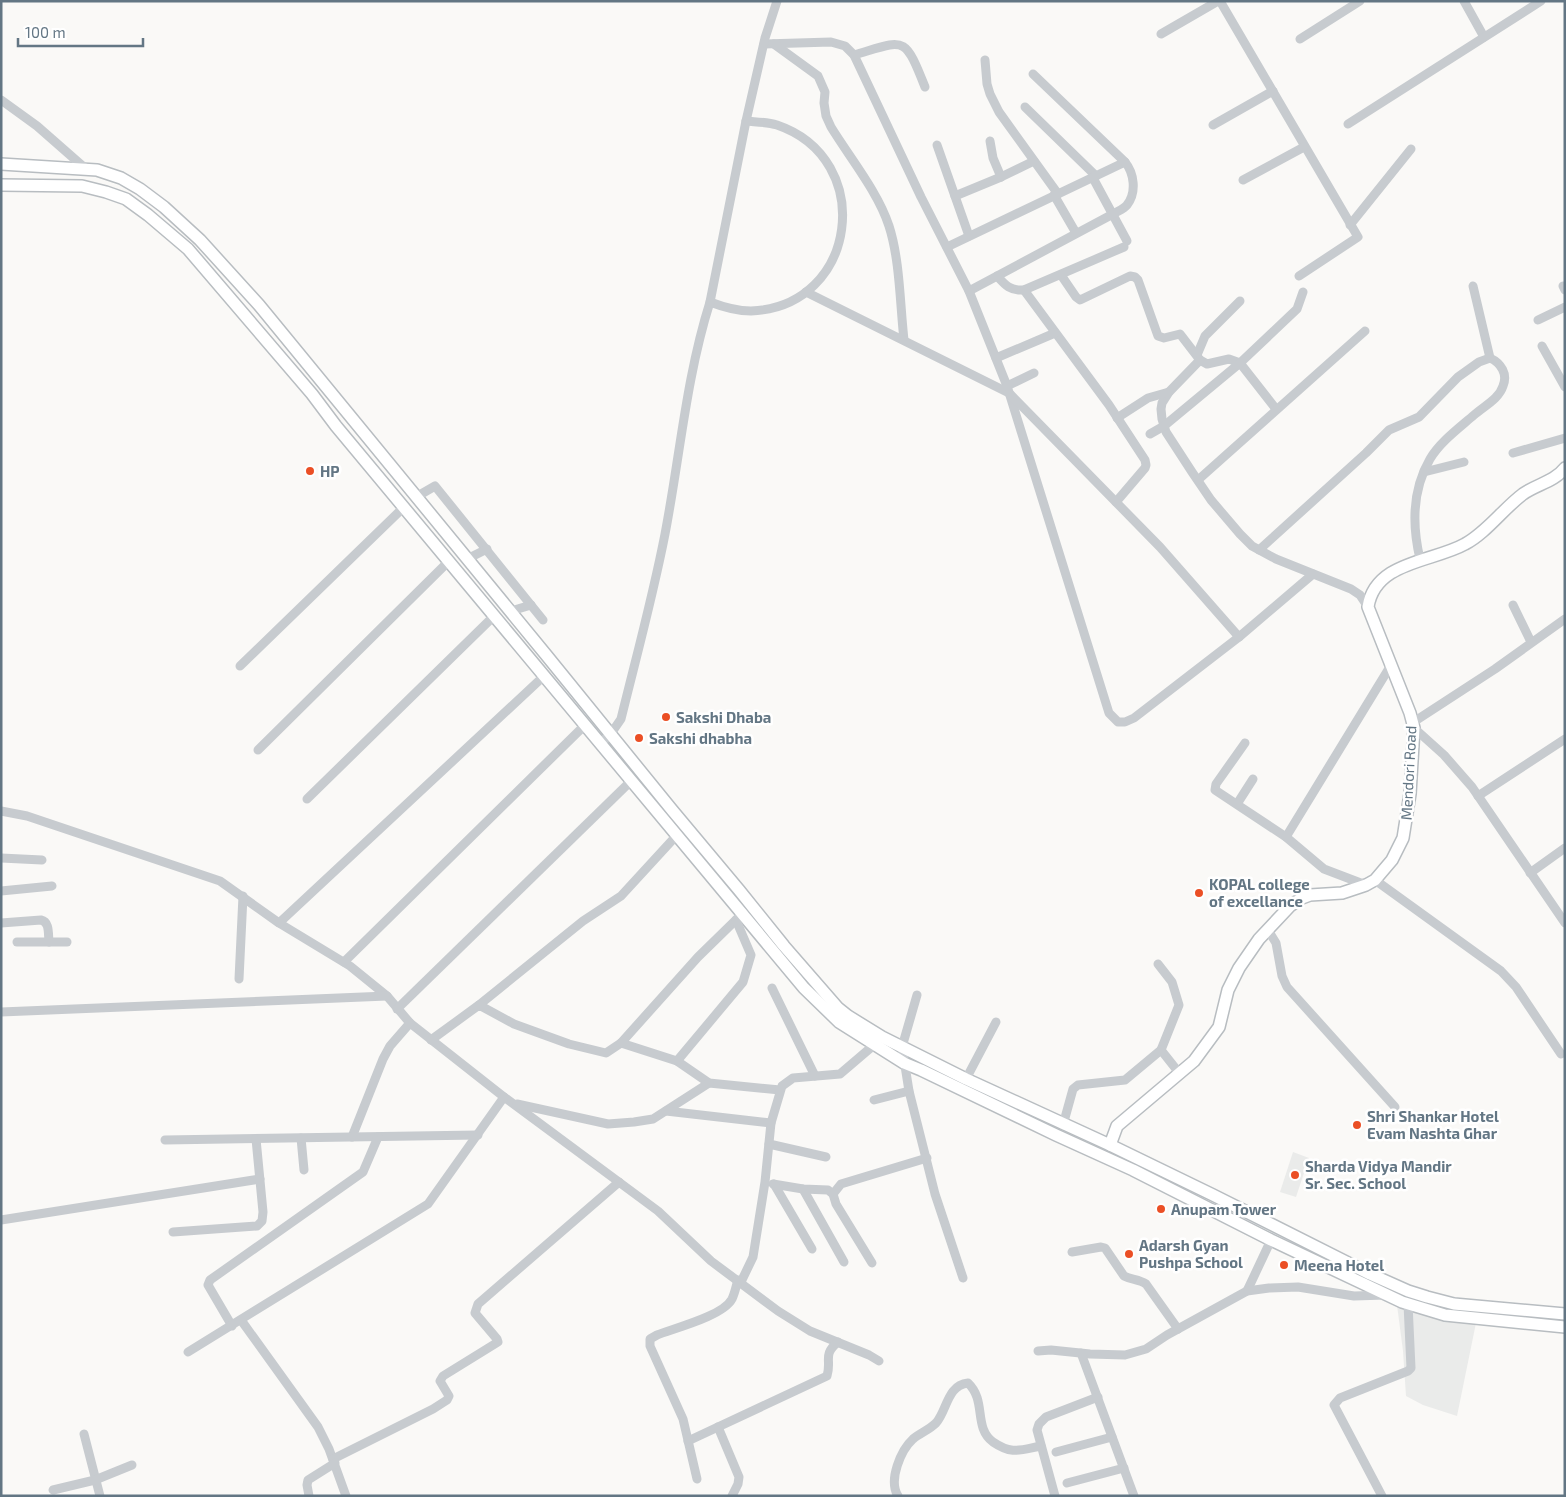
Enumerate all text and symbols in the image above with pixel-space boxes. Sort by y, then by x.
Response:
scale bar [18,15,142,47]
text: 100 m [25,23,66,41]
place label: HP [320,462,340,480]
marker: HP [304,465,316,477]
place label: Sakshi Dhaba [676,708,771,726]
marker: Sakshi Dhaba [660,711,672,723]
street label: Mendori Road [1397,725,1419,821]
place label: Sakshi dhabha [649,729,752,747]
marker: Sakshi dhabha [633,732,645,744]
place label: KOPAL college of excellance [1209,875,1310,910]
marker: KOPAL college of excellance [1193,887,1205,899]
place label: Shri Shankar Hotel Evam Nashta Ghar [1367,1107,1499,1142]
marker: Shri Shankar Hotel Evam Nashta Ghar [1351,1119,1363,1131]
place label: Sharda Vidya Mandir Sr. Sec. School [1305,1157,1452,1192]
marker: Sharda Vidya Mandir Sr. Sec. School [1289,1169,1301,1181]
place label: Anupam Tower [1171,1200,1277,1218]
marker: Anupam Tower [1155,1203,1167,1215]
place label: Adarsh Gyan Pushpa School [1139,1236,1243,1271]
marker: Adarsh Gyan Pushpa School [1123,1248,1135,1260]
place label: Meena Hotel [1294,1256,1384,1274]
marker: Meena Hotel [1278,1259,1290,1271]

